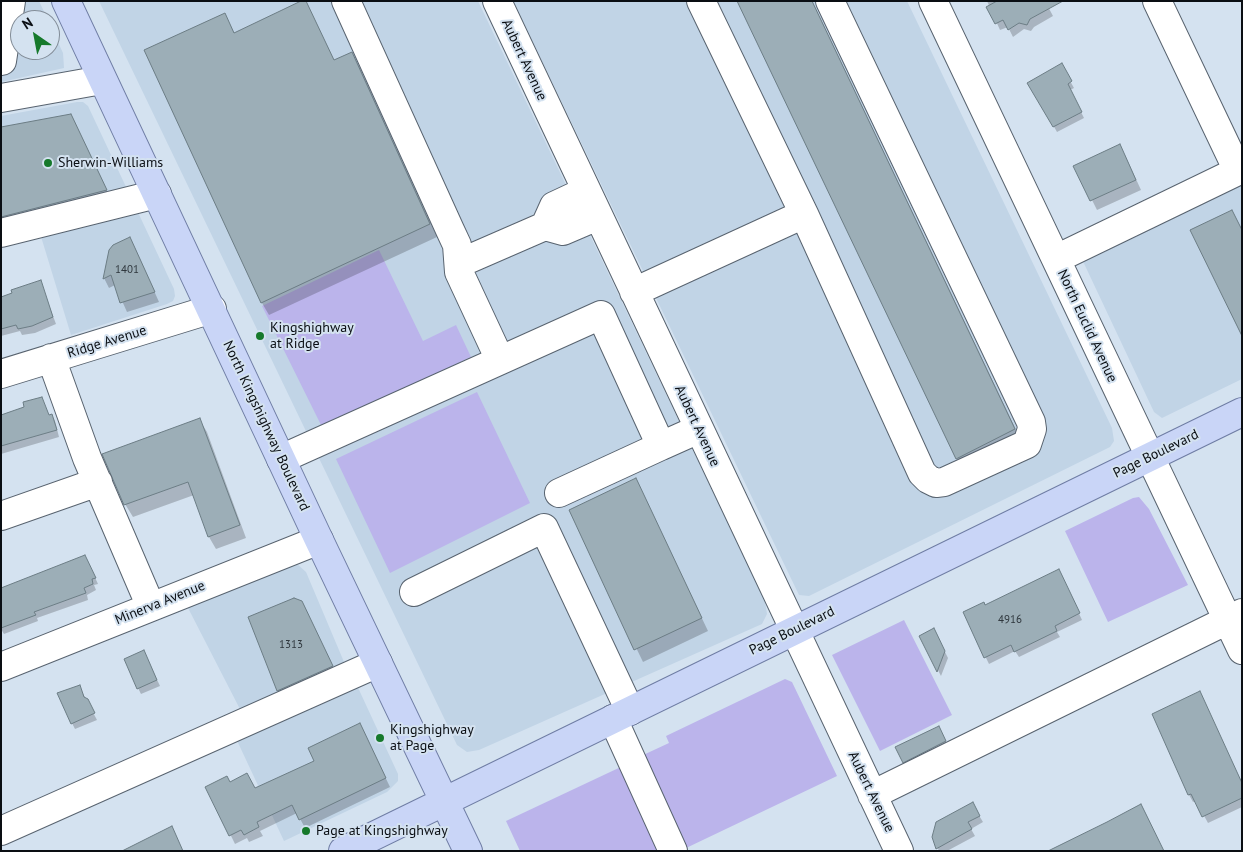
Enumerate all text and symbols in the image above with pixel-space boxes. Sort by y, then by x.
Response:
north arrow [10,10,60,60]
text: N [19,13,36,33]
street label: Aubert Avenue [498,17,550,103]
place label: Sherwin-Williams [58,155,163,171]
marker: Sherwin-Williams [42,157,54,169]
house number: 1401 [115,263,139,277]
street label: North Euclid Avenue [1054,267,1120,385]
place label: Kingshighway at Ridge [270,320,354,352]
street label: Ridge Avenue [65,322,149,362]
marker: Kingshighway at Ridge [254,330,266,342]
street label: North Kingshighway Boulevard [219,338,313,514]
street label: Aubert Avenue [671,383,723,469]
street label: Page Boulevard [1111,426,1201,482]
street label: Minerva Avenue [113,577,207,629]
street label: Page Boulevard [747,603,837,659]
house number: 4916 [998,613,1022,627]
house number: 1313 [279,638,303,652]
place label: Kingshighway at Page [390,722,474,754]
marker: Kingshighway at Page [374,732,386,744]
street label: Aubert Avenue [844,749,898,835]
place label: Page at Kingshighway [316,823,448,839]
marker: Page at Kingshighway [300,825,312,837]

